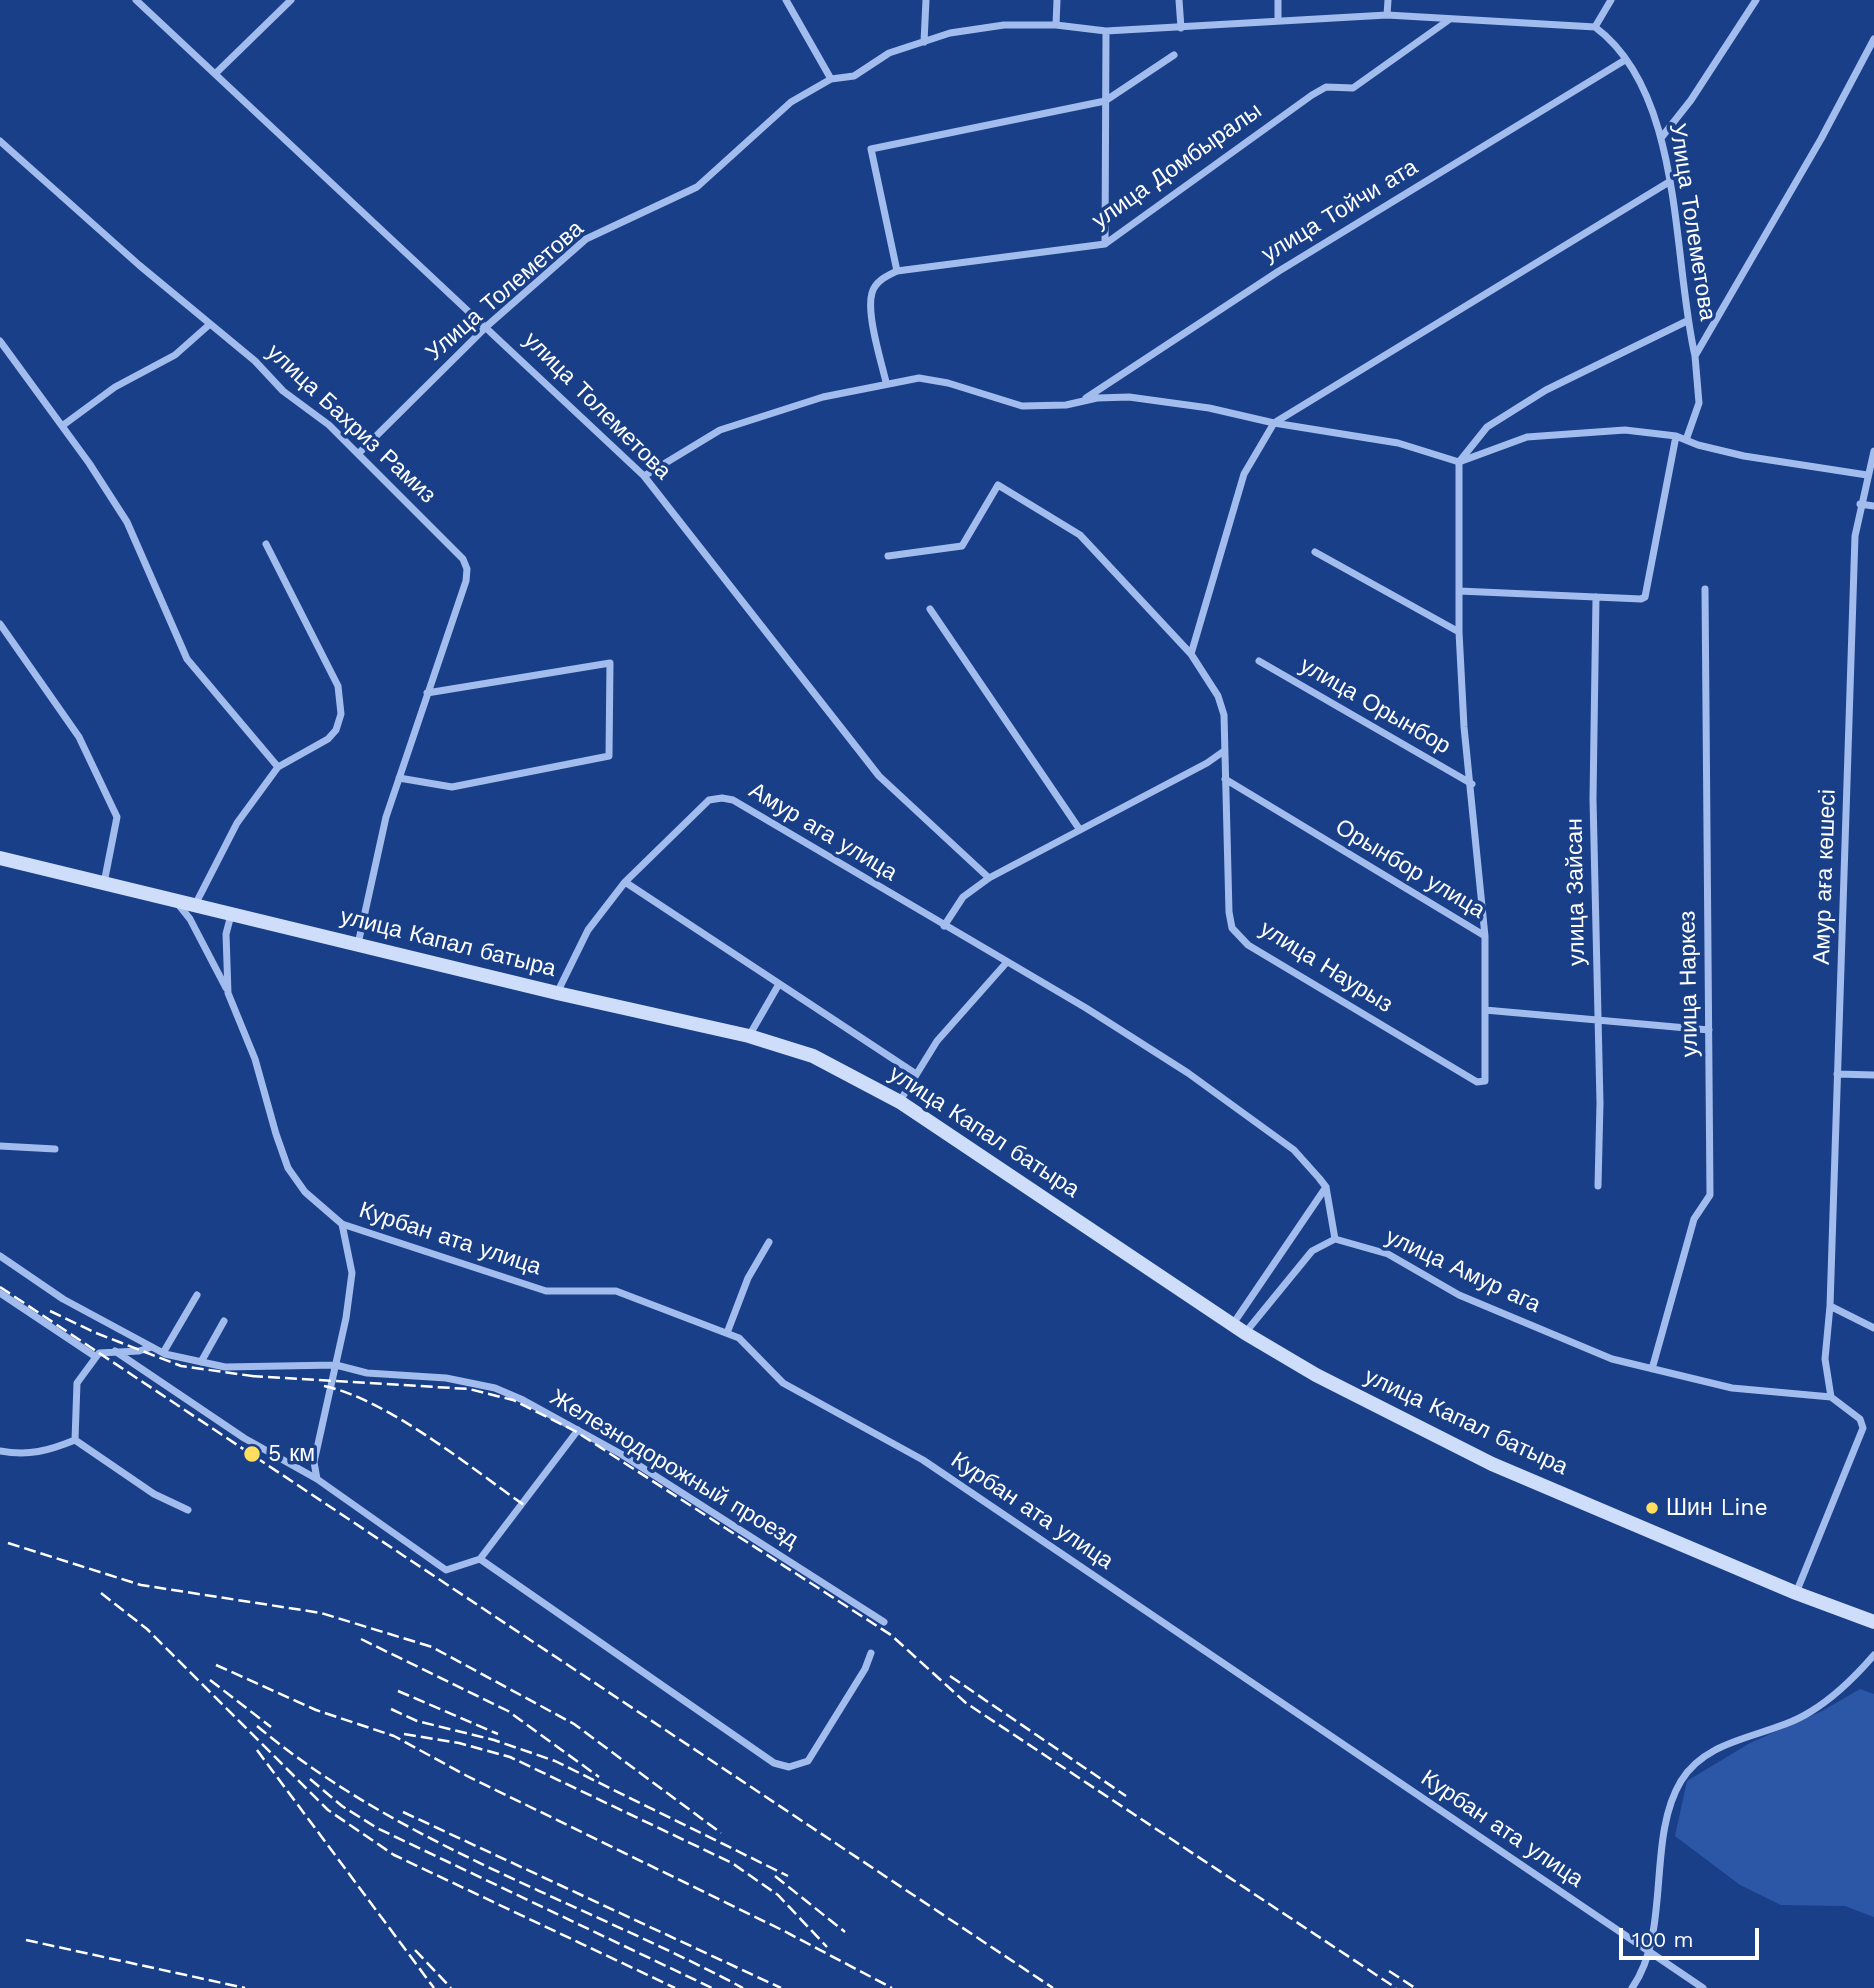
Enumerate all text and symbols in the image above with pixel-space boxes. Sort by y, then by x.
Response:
street label: улица Домбыралы [1087,97,1267,235]
street label: Улица Толеметова [1663,121,1721,323]
street label: улица Тойчи ата [1257,154,1423,268]
street label: Улица Толеметова [421,215,589,367]
street label: улица Толеметова [517,326,677,486]
street label: улица Бахриз Рамиз [261,339,441,509]
street label: улица Орынбор [1295,652,1455,760]
street label: Амур ага улица [744,777,902,887]
street label: Амур аға көшесі [1808,789,1842,965]
street label: Орынбор улица [1330,813,1490,925]
street label: улица Зайсан [1561,818,1591,966]
street label: улица Капал батыра [337,903,559,983]
street label: улица Наркез [1674,911,1704,1057]
street label: улица Наурыз [1255,915,1397,1019]
street label: улица Капал батыра [884,1060,1084,1204]
street label: Курбан ата улица [355,1197,545,1281]
street label: улица Амур ага [1381,1223,1545,1319]
street label: улица Капал батыра [1360,1363,1572,1481]
street label: Железнодорожный проезд [545,1384,803,1554]
place label: 5 км [268,1440,315,1468]
marker: 5 км [242,1444,262,1464]
street label: Курбан ата улица [946,1446,1118,1576]
place label: Шин Line [1666,1494,1768,1522]
marker: Шин Line [1644,1500,1660,1516]
street label: Курбан ата улица [1416,1764,1588,1894]
scale bar [1622,1914,1762,1958]
text: 100 m [1632,1927,1694,1952]

